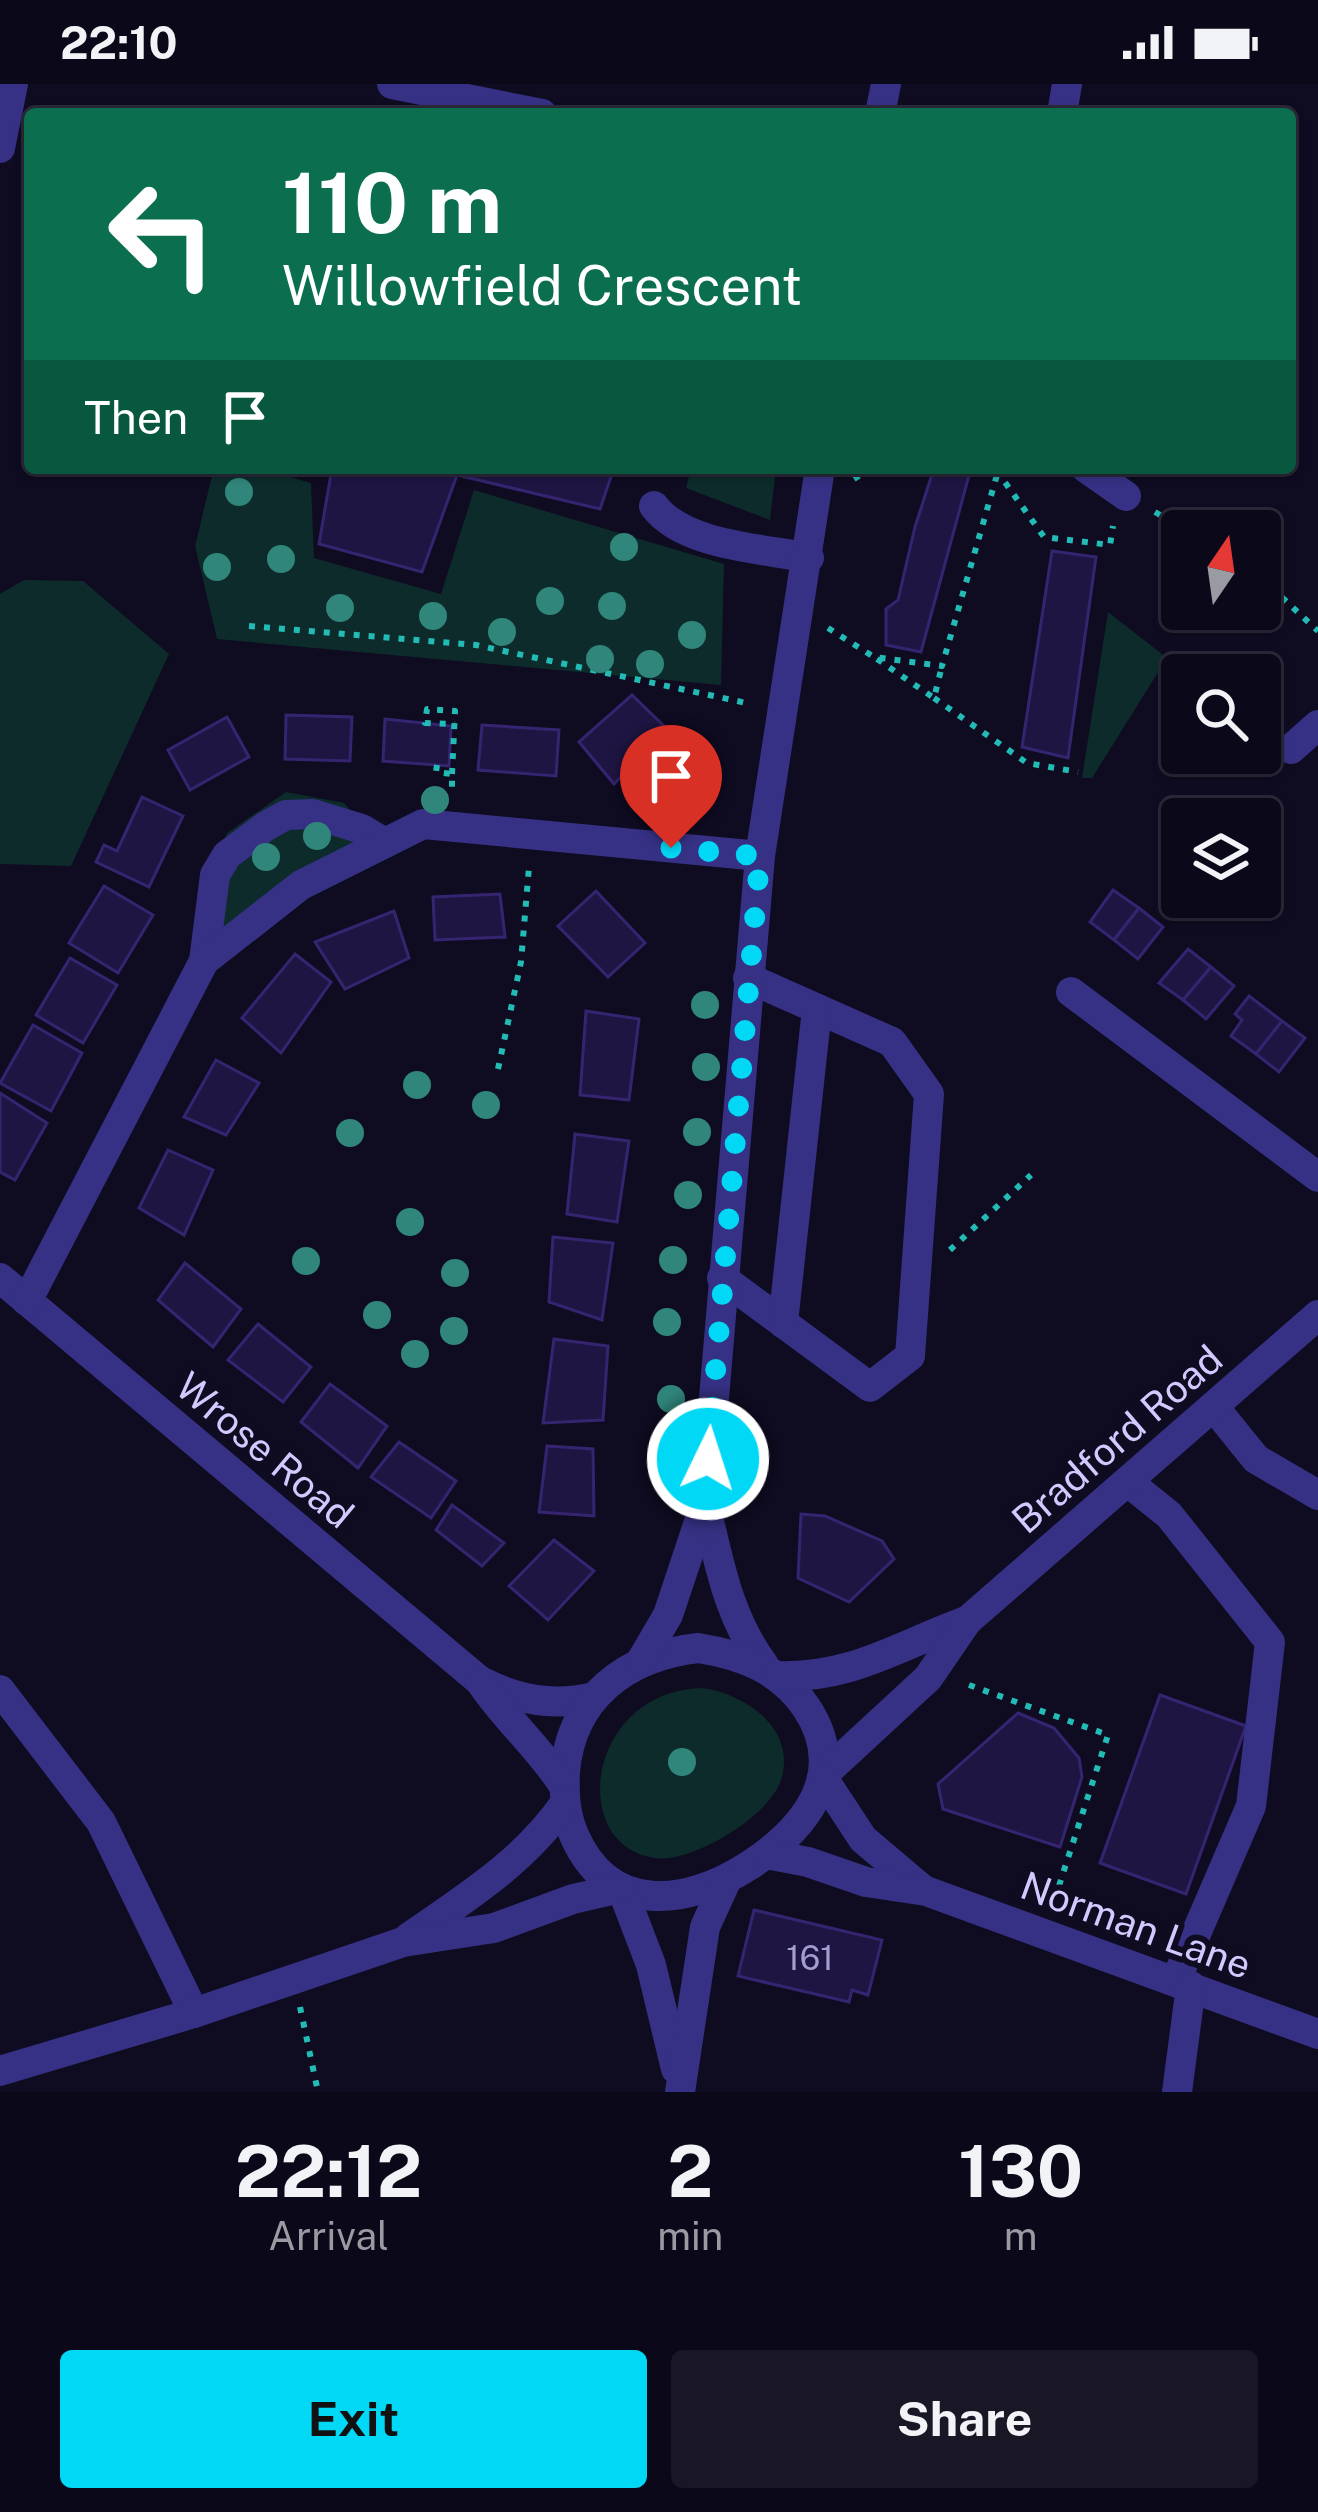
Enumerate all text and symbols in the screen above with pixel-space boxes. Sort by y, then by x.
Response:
text: 22:10 [60,16,178,69]
text: 110 m [282,153,502,252]
icon: left [84,156,240,312]
text: Willowfield Crescent [282,254,802,317]
icon: arrive [212,384,278,450]
text: Then [84,391,188,444]
north arrow [1161,510,1281,630]
map controls [1161,510,1281,918]
button: search [1161,654,1281,774]
pin [620,725,722,848]
icon: arrive [638,743,704,809]
button: layers [1161,798,1281,918]
street label: Bradford Road [1003,1335,1231,1543]
street label: Wrose Road [167,1363,363,1537]
position arrow [645,1396,771,1522]
street label: Norman Lane [1015,1862,1257,1988]
house number: 161 [786,1939,834,1977]
text: 22:12 [235,2129,422,2213]
text: 2 [667,2129,713,2213]
text: 130 [958,2129,1083,2213]
text: Arrival [268,2213,389,2259]
text: min [657,2213,723,2259]
text: m [1004,2213,1038,2259]
button: Exit [60,2350,647,2488]
button: Share [671,2350,1258,2488]

